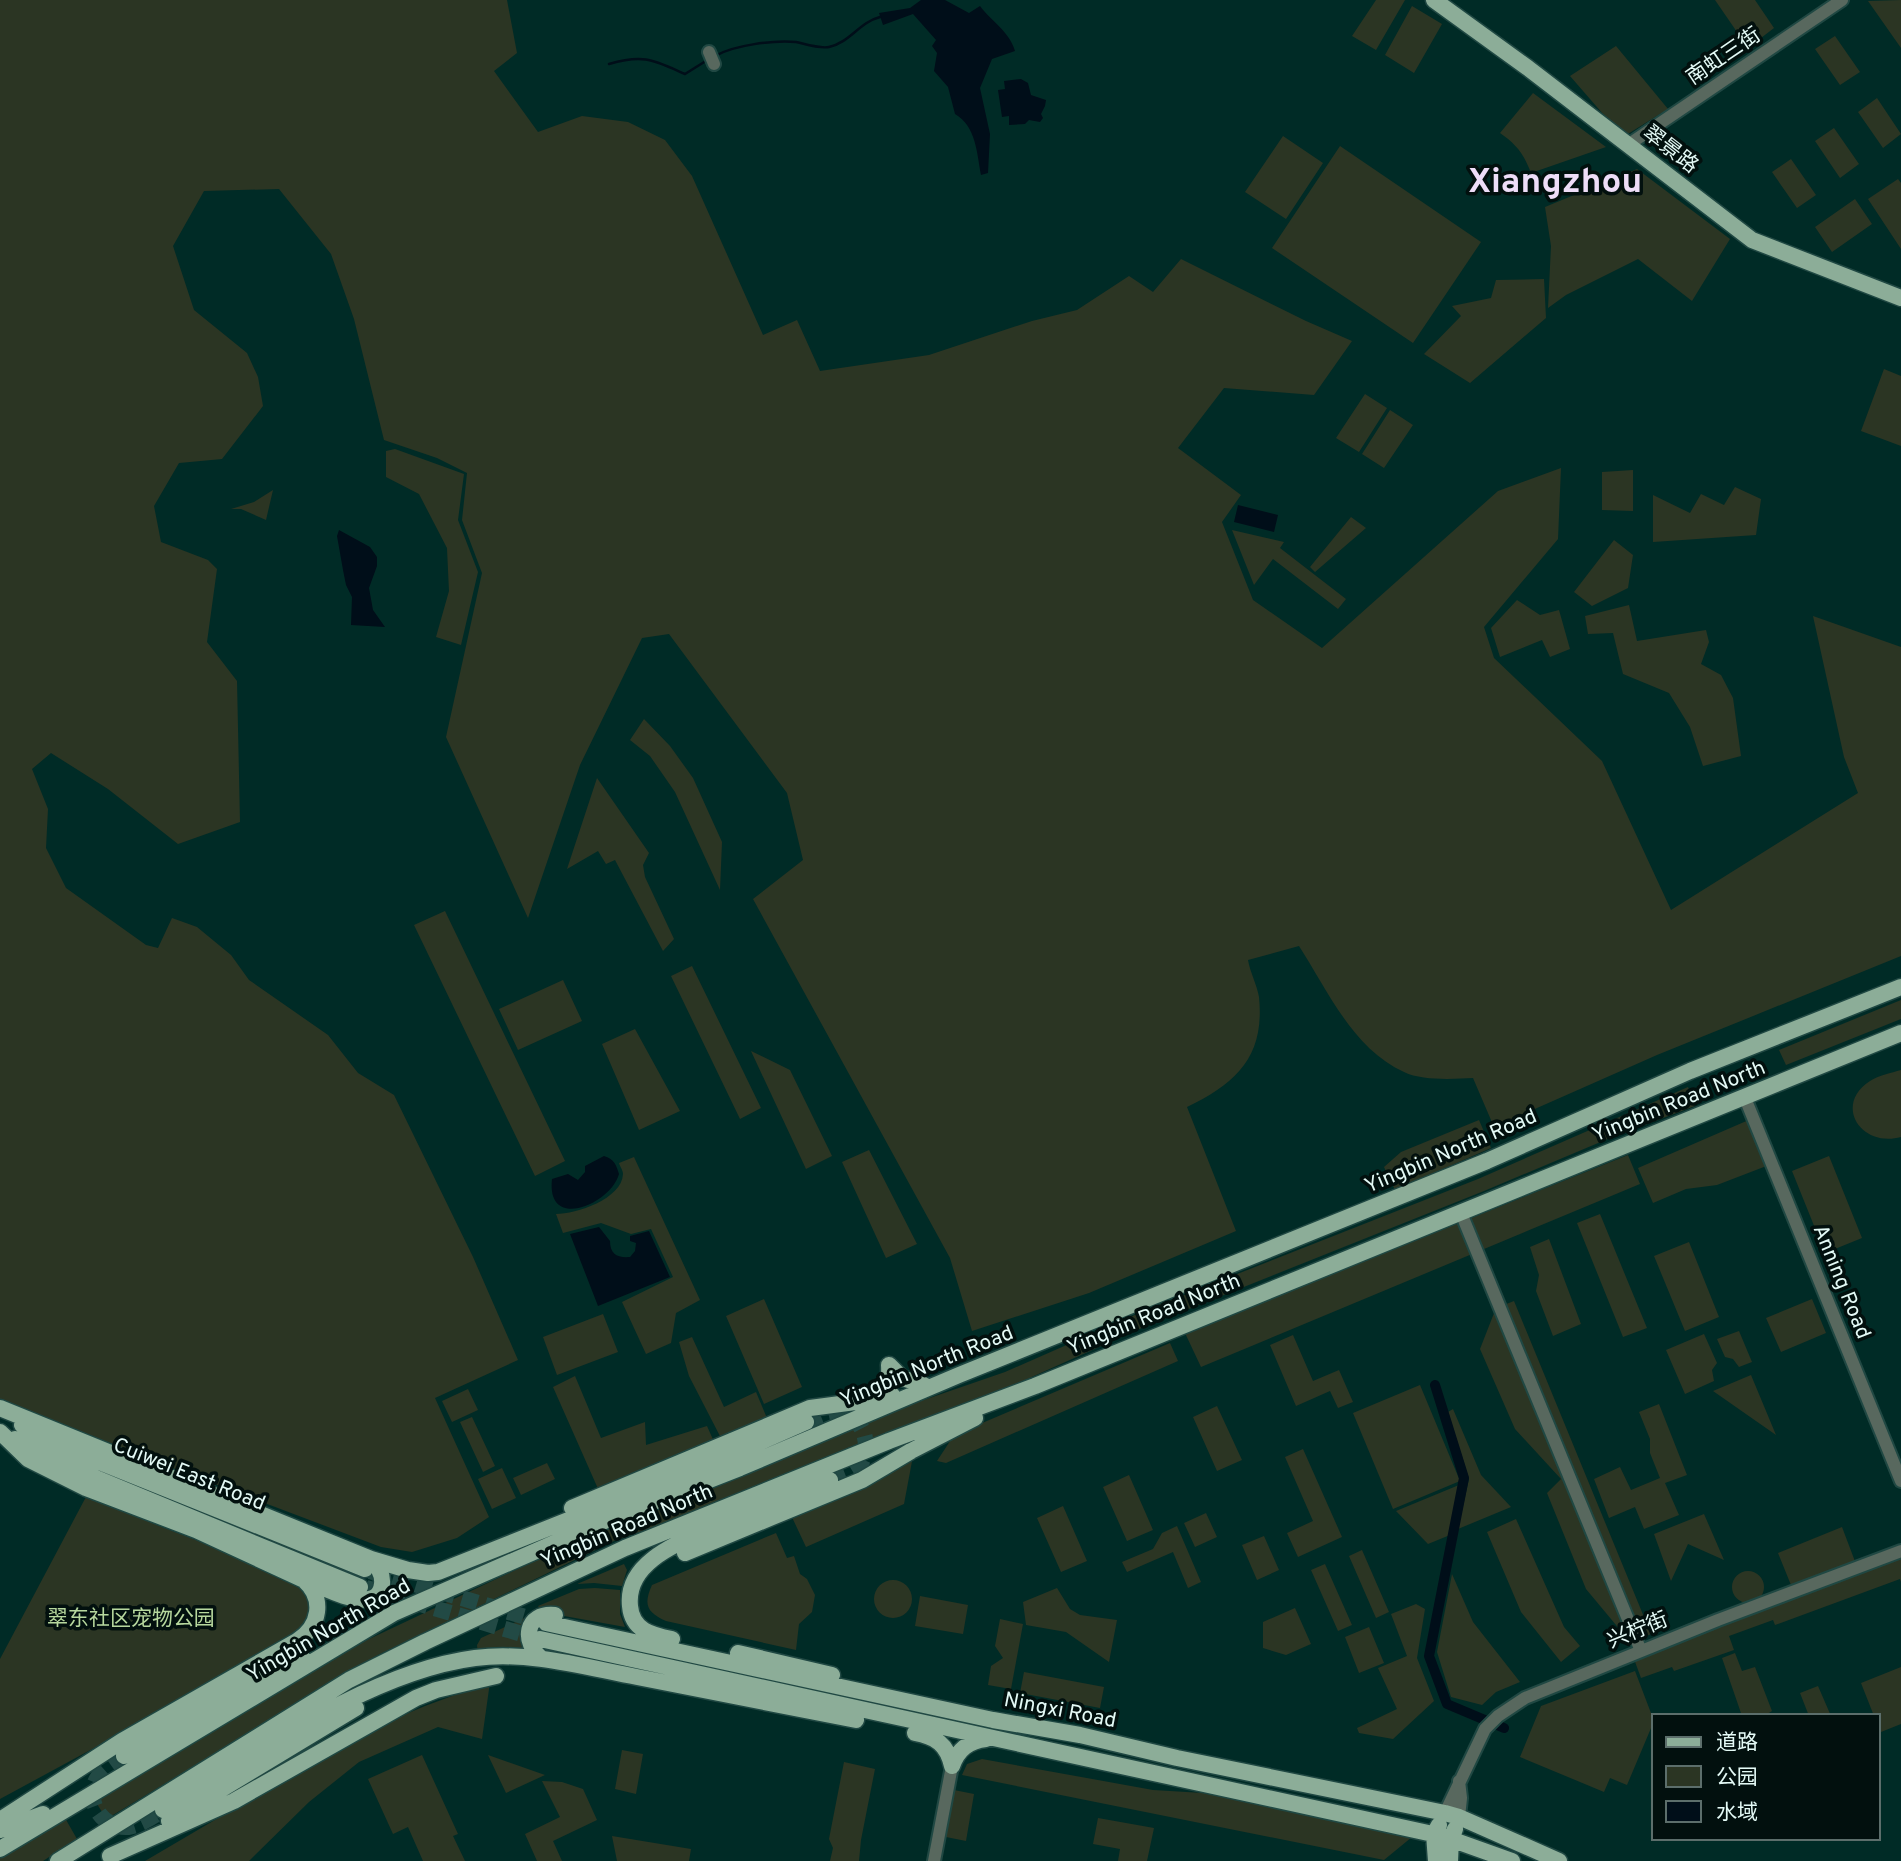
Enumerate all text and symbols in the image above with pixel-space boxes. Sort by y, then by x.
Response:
street label: 南虹三街 [1682,22,1766,92]
street label: 翠景路 [1637,120,1703,180]
district label: Xiangzhou [1468,161,1642,205]
street label: Yingbin Road North [1588,1055,1770,1149]
street label: Yingbin North Road [1361,1104,1541,1200]
street label: Anning Road [1806,1221,1876,1343]
street label: Yingbin Road North [1063,1268,1245,1362]
street label: Yingbin North Road [836,1320,1018,1414]
street label: Cuiwei East Road [109,1432,269,1518]
street label: Yingbin Road North [537,1479,717,1575]
street label: Yingbin North Road [242,1573,416,1689]
park label: 翠东社区宠物公园 [47,1606,215,1633]
street label: 兴柠街 [1604,1607,1672,1655]
street label: Ningxi Road [1001,1687,1119,1735]
legend [1652,1714,1880,1840]
text: 道路 [1716,1730,1758,1757]
text: 公园 [1716,1765,1758,1792]
text: 水域 [1716,1800,1758,1827]

